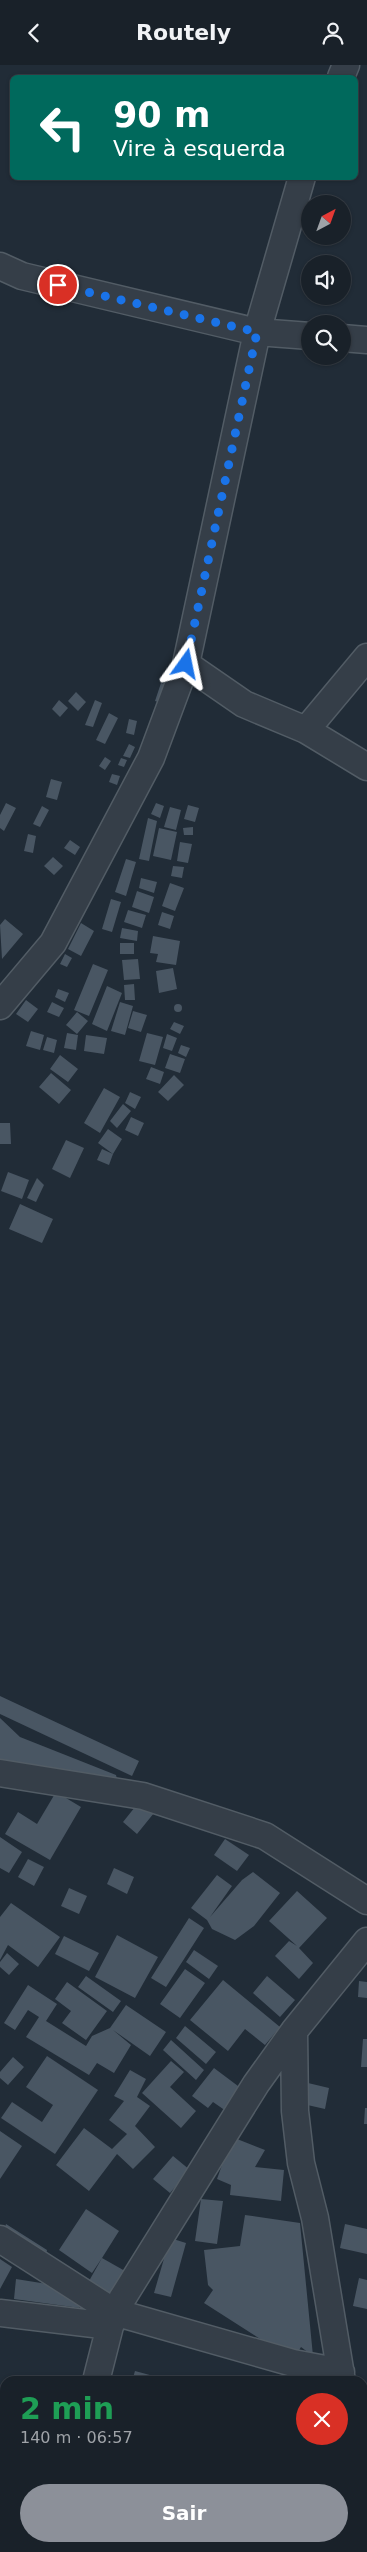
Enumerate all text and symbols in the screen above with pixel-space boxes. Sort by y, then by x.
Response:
icon: back [20,19,48,47]
icon: person [319,19,347,47]
text: Routely [136,20,231,45]
icon: left [30,95,95,160]
text: 90 m [113,95,210,135]
text: Vire à esquerda [113,136,286,161]
north arrow [301,195,351,245]
map controls [301,195,351,365]
button: sound [301,255,351,305]
pin [37,264,79,306]
icon: arrive [44,271,72,299]
button: search [301,315,351,365]
position arrow [159,637,211,689]
text: 2 min [20,2391,114,2426]
button: close [296,2393,348,2445]
text: 140 m · 06:57 [20,2428,133,2447]
button: Sair [20,2484,348,2542]

